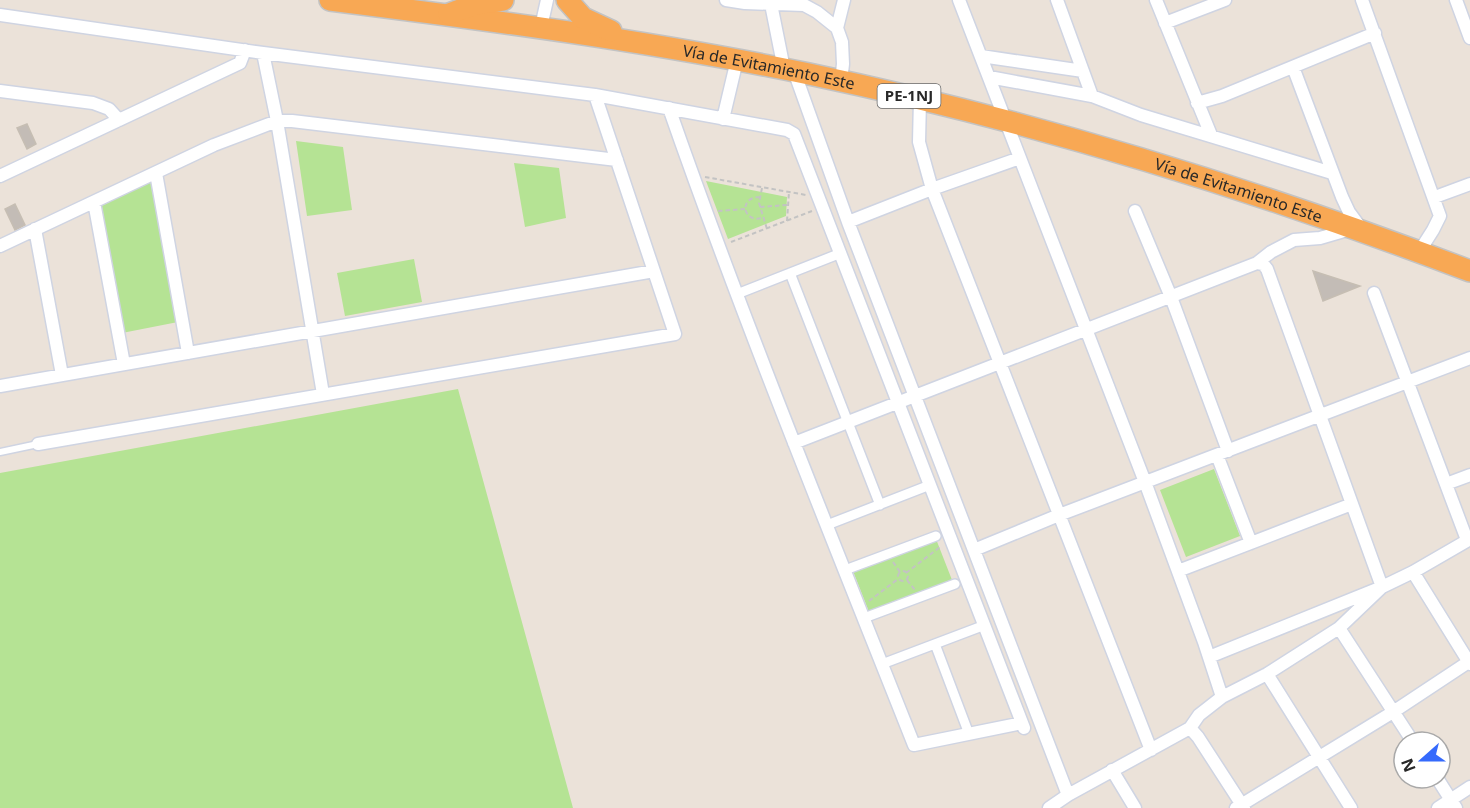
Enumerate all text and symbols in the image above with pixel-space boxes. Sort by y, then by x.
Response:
street label: Vía de Evitamiento Este [681,39,857,95]
road number: PE-1NJ [878,84,940,108]
street label: Vía de Evitamiento Este [1152,153,1325,228]
north arrow [1392,730,1452,790]
text: N [1395,755,1421,775]

